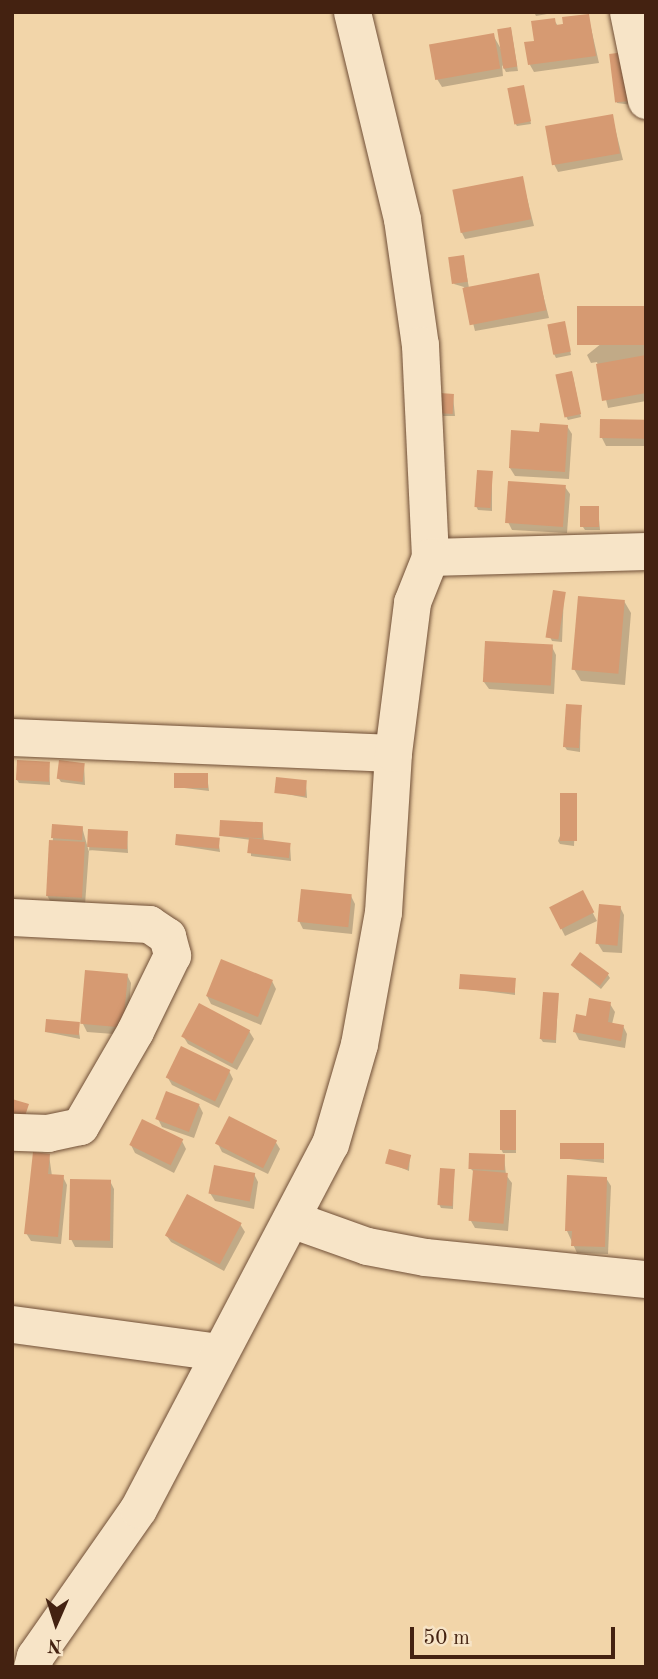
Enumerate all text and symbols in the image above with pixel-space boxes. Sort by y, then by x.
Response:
north arrow [21,1588,91,1658]
scale bar [413,1612,618,1656]
text: 50 m [423,1628,470,1649]
text: N [47,1635,63,1654]

